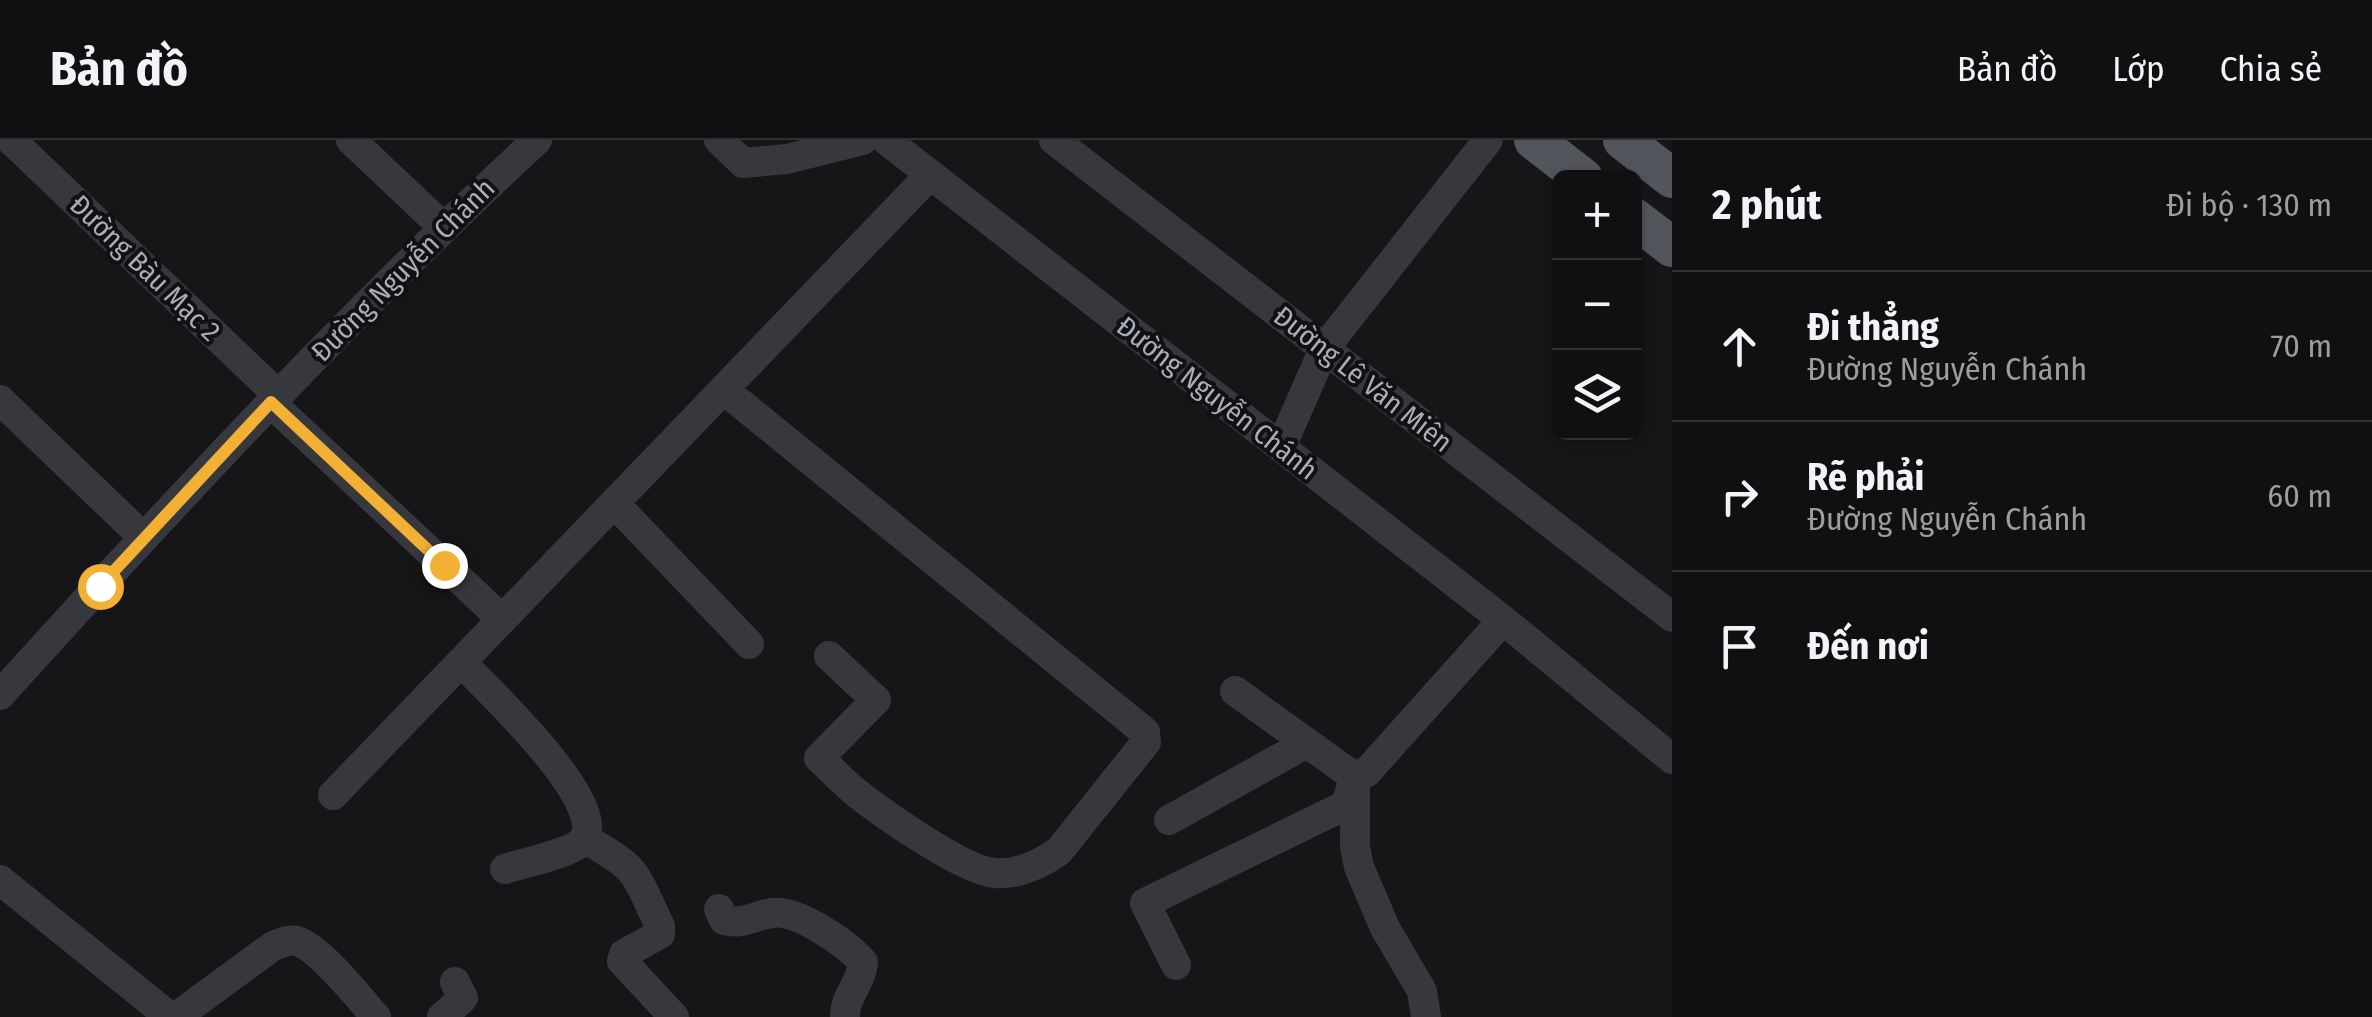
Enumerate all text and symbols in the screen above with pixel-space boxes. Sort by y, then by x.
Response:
text: Bản đồ [50,40,188,98]
text: Bản đồ [1957,48,2057,90]
text: Lớp [2112,48,2165,90]
text: Chia sẻ [2220,48,2322,90]
map controls [1552,170,1642,440]
button: + [1552,170,1642,260]
street label: Đường Nguyễn Chánh [305,172,501,368]
text: 2 phút [1712,180,1822,230]
text: Đi bộ · 130 m [2166,186,2332,224]
street label: Đường Bàu Mạc 2 [63,188,227,348]
button: − [1552,260,1642,350]
street label: Đường Lê Văn Miên [1267,299,1459,459]
text: Đi thẳng [1807,304,1939,350]
street label: Đường Nguyễn Chánh [1110,310,1324,486]
icon: ahead [1712,319,1767,374]
text: 70 m [2271,327,2332,365]
button: layers [1552,350,1642,440]
text: Đường Nguyễn Chánh [1807,350,2087,388]
text: Rẽ phải [1807,454,1924,500]
icon: right [1712,469,1767,524]
text: 60 m [2267,477,2332,515]
text: Đường Nguyễn Chánh [1807,500,2087,538]
route end [422,543,468,589]
route start [78,564,124,610]
icon: arrive [1712,619,1767,674]
text: Đến nơi [1807,623,1929,669]

